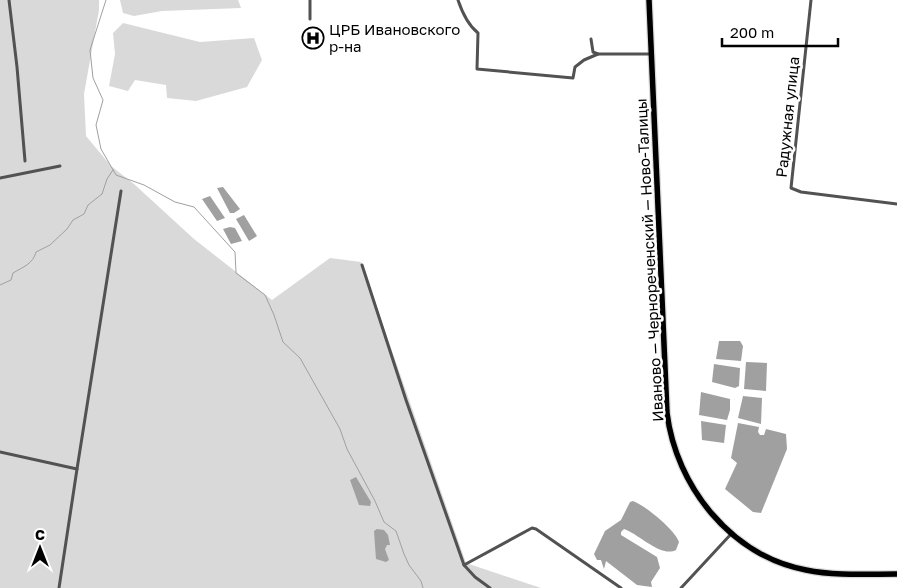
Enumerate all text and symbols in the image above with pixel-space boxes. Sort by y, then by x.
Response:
scale bar [722,15,838,47]
place label: ЦРБ Ивановского р-на [329,20,460,55]
text: 200 m [730,23,774,41]
hospital icon: ЦРБ Ивановского р-на [301,26,325,50]
street label: Радужная улица [772,56,802,178]
street label: Иваново — Чернореченский — Ново-Талицы [632,98,666,422]
north arrow [15,523,65,573]
text: С [35,526,45,543]

